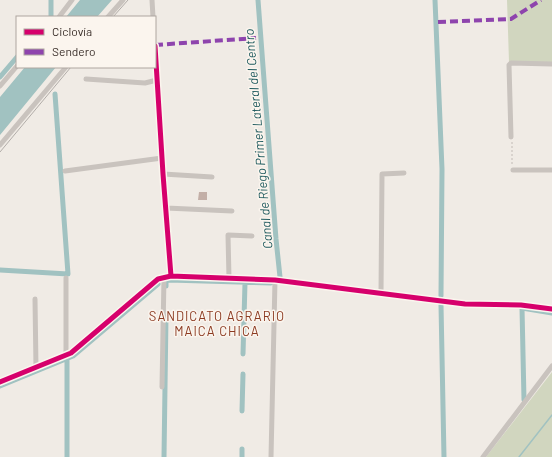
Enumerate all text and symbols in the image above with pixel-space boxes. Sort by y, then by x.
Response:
legend [16,16,156,68]
text: Ciclovía [52,24,92,38]
water label: Canal de Riego Primer Lateral del Centro [240,28,276,250]
text: Sendero [52,44,96,58]
district label: SANDICATO AGRARIO MAICA CHICA [149,308,285,339]

